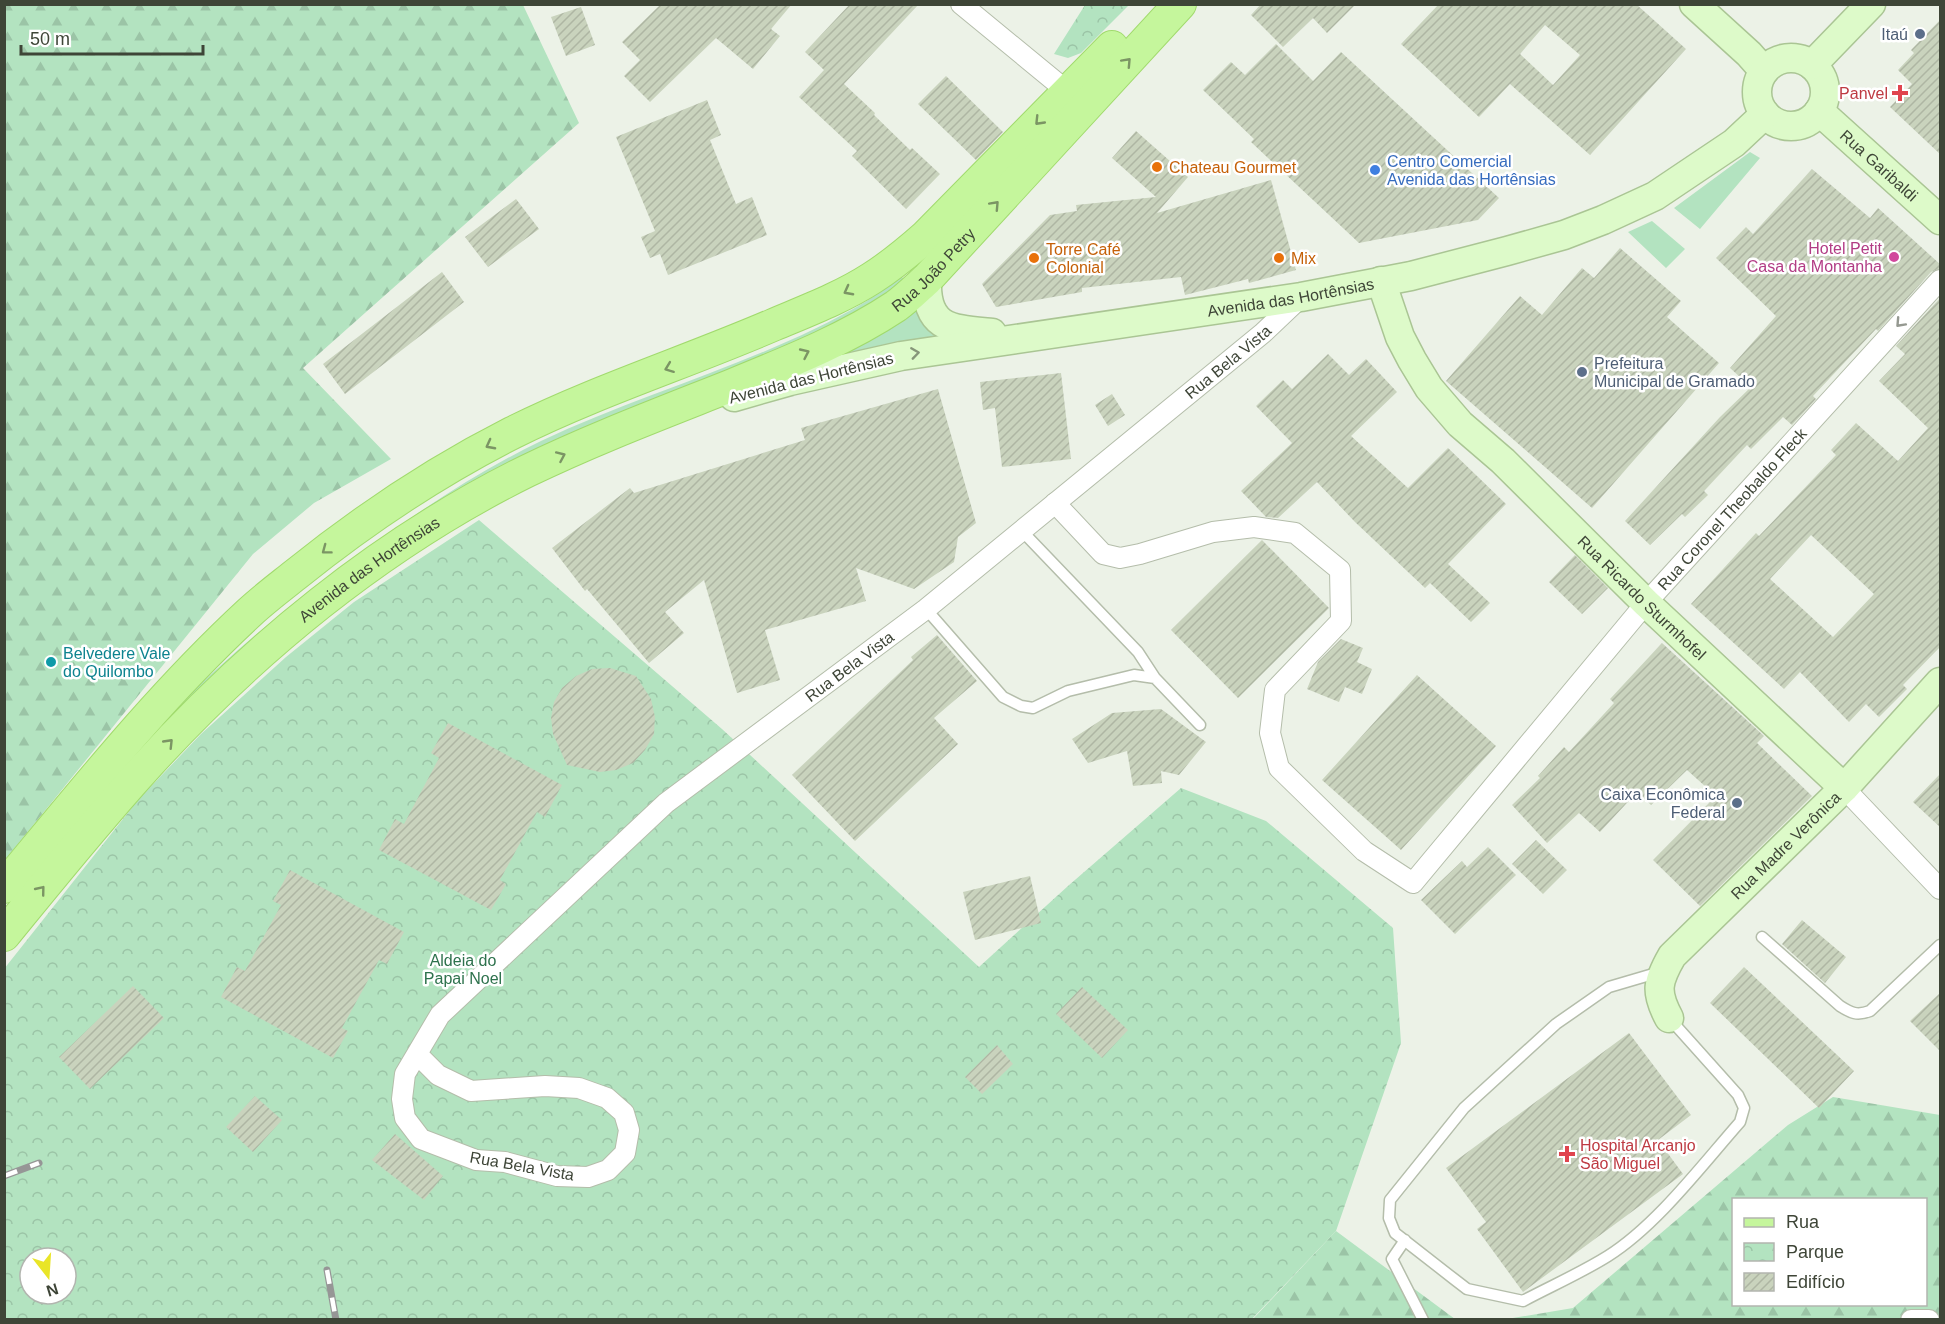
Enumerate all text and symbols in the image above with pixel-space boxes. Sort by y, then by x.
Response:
scale bar [21,18,202,56]
place label: Itaú [1881,26,1908,43]
marker: Itaú [1913,27,1927,41]
text: 50 m [30,29,70,49]
one-way arrow [1119,58,1130,69]
place label: Panvel [1839,85,1888,102]
marker: Panvel [1893,86,1907,100]
one-way arrow [1035,115,1046,125]
street label: Rua Garibaldi [1837,126,1921,204]
place label: Centro Comercial Avenida das Hortênsias [1387,153,1556,188]
place label: Chateau Gourmet [1169,159,1297,176]
marker: Chateau Gourmet [1150,160,1164,174]
marker: Centro Comercial Avenida das Hortênsias [1368,163,1382,177]
one-way arrow [988,202,999,212]
street label: Rua João Petry [888,225,978,315]
place label: Hotel Petit Casa da Montanha [1747,240,1883,275]
place label: Torre Café Colonial [1046,241,1121,276]
place label: Mix [1291,250,1316,267]
marker: Hotel Petit Casa da Montanha [1887,250,1901,264]
marker: Torre Café Colonial [1027,251,1041,265]
marker: Mix [1272,251,1286,265]
street label: Avenida das Hortênsias [1206,275,1375,319]
one-way arrow [844,284,855,295]
one-way arrow [1896,316,1907,326]
street label: Rua Bela Vista [1182,322,1274,402]
one-way arrow [910,348,920,360]
street label: Avenida das Hortênsias [727,349,895,407]
one-way arrow [798,349,809,361]
place label: Prefeitura Municipal de Gramado [1594,355,1755,390]
one-way arrow [664,360,675,373]
marker: Prefeitura Municipal de Gramado [1575,365,1589,379]
street label: Rua Coronel Theobaldo Fleck [1654,424,1810,593]
one-way arrow [486,438,496,449]
one-way arrow [555,451,566,463]
street label: Avenida das Hortênsias [295,513,442,625]
street label: Rua Ricardo Sturmhofel [1575,532,1709,663]
one-way arrow [322,542,333,553]
street label: Rua Bela Vista [802,628,897,705]
place label: Belvedere Vale do Quilombo [63,645,170,680]
marker: Belvedere Vale do Quilombo [44,655,58,669]
one-way arrow [162,740,173,751]
place label: Caixa Econômica Federal [1601,786,1725,821]
street label: Rua Madre Verônica [1727,788,1844,902]
marker: Caixa Econômica Federal [1730,796,1744,810]
one-way arrow [34,886,45,897]
park label: Aldeia do Papai Noel [424,952,502,987]
place label: Hospital Arcanjo São Miguel [1580,1137,1696,1172]
marker: Hospital Arcanjo São Miguel [1558,1145,1576,1163]
street label: Rua Bela Vista [469,1148,576,1184]
legend [1732,1198,1927,1306]
text: Rua [1786,1212,1820,1232]
text: Parque [1786,1242,1844,1262]
north arrow [18,1246,78,1306]
text: Edifício [1786,1272,1845,1292]
text: N [44,1280,60,1300]

